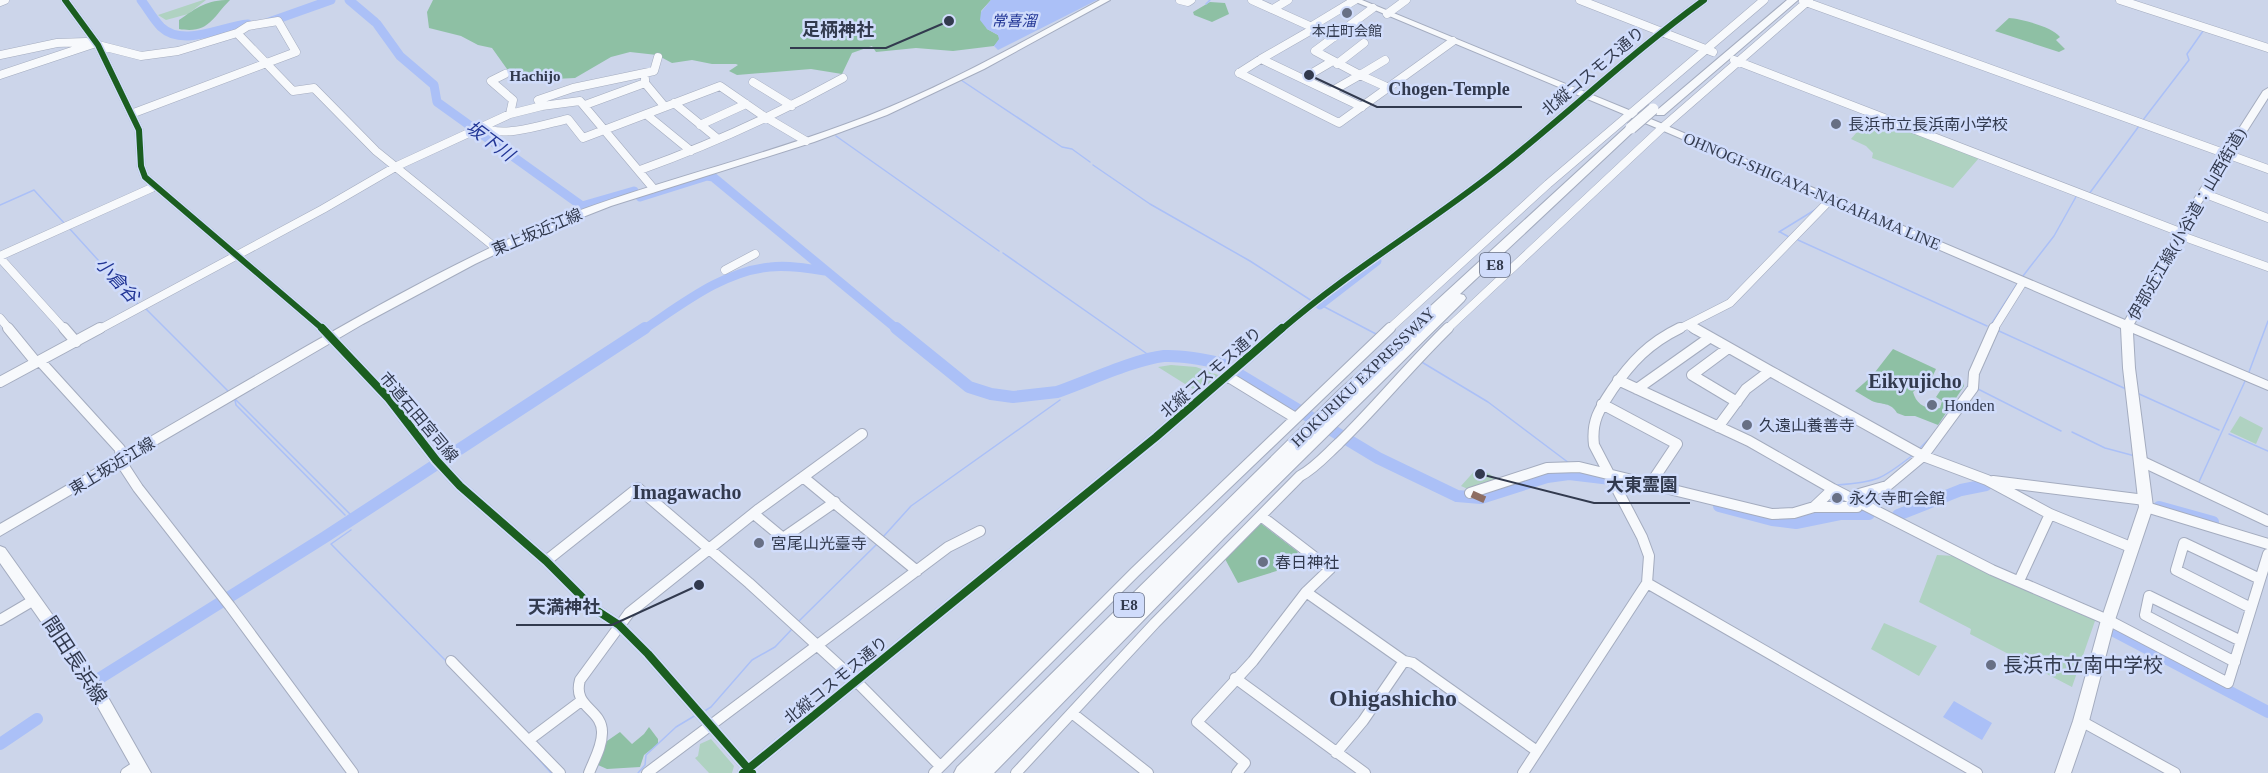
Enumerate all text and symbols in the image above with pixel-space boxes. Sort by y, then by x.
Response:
marker: 本庄町会館 [1340,6,1354,20]
callout: 足柄神社 [790,12,886,48]
water label: 常喜溜 [991,13,1038,29]
text: 足柄神社 [802,20,874,40]
street label: 北縦コスモス通り [1539,23,1647,119]
place label: 本庄町会館 [1312,24,1382,39]
district label: Hachijo [510,68,560,84]
callout: Chogen-Temple [1377,71,1522,107]
text: Chogen-Temple [1388,79,1510,99]
place label: 長浜市立長浜南小学校 [1848,116,2008,133]
water label: 坂下川 [462,117,519,166]
marker: 長浜市立長浜南小学校 [1829,117,1843,131]
street label: 伊部近江線(小谷道：山西街道) [2125,125,2250,323]
street label: OHNOGI-SHIGAYA-NAGAHAMA LINE [1681,129,1943,253]
street label: 東上坂近江線 [489,205,585,259]
water label: 小倉谷 [91,253,144,308]
road number: E8 [1480,253,1510,277]
street label: HOKURIKU EXPRESSWAY [1288,304,1439,450]
street label: 北縦コスモス通り [1157,324,1265,420]
street label: 市道石田宮司線 [376,369,462,465]
district label: Eikyujicho [1868,370,1962,393]
place label: Honden [1944,397,1995,414]
marker: Honden [1925,398,1939,412]
place label: 久遠山養善寺 [1759,417,1855,434]
marker: 久遠山養善寺 [1740,418,1754,432]
street label: 東上坂近江線 [66,434,158,498]
callout: 大東霊園 [1594,467,1690,503]
text: 大東霊園 [1606,475,1678,495]
district label: Imagawacho [633,481,741,504]
place label: 永久寺町会館 [1849,490,1945,507]
marker: 永久寺町会館 [1830,491,1844,505]
place label: 宮尾山光臺寺 [771,535,867,552]
marker: 宮尾山光臺寺 [752,536,766,550]
place label: 春日神社 [1275,554,1339,571]
marker: 春日神社 [1256,555,1270,569]
callout: 天満神社 [516,589,612,625]
road number: E8 [1114,593,1144,617]
text: 天満神社 [528,597,600,617]
street label: 間田長浜線 [39,612,111,708]
street label: 北縦コスモス通り [781,633,891,727]
place label: 長浜市立南中学校 [2003,654,2163,676]
marker: 長浜市立南中学校 [1984,658,1998,672]
district label: Ohigashicho [1329,685,1457,711]

